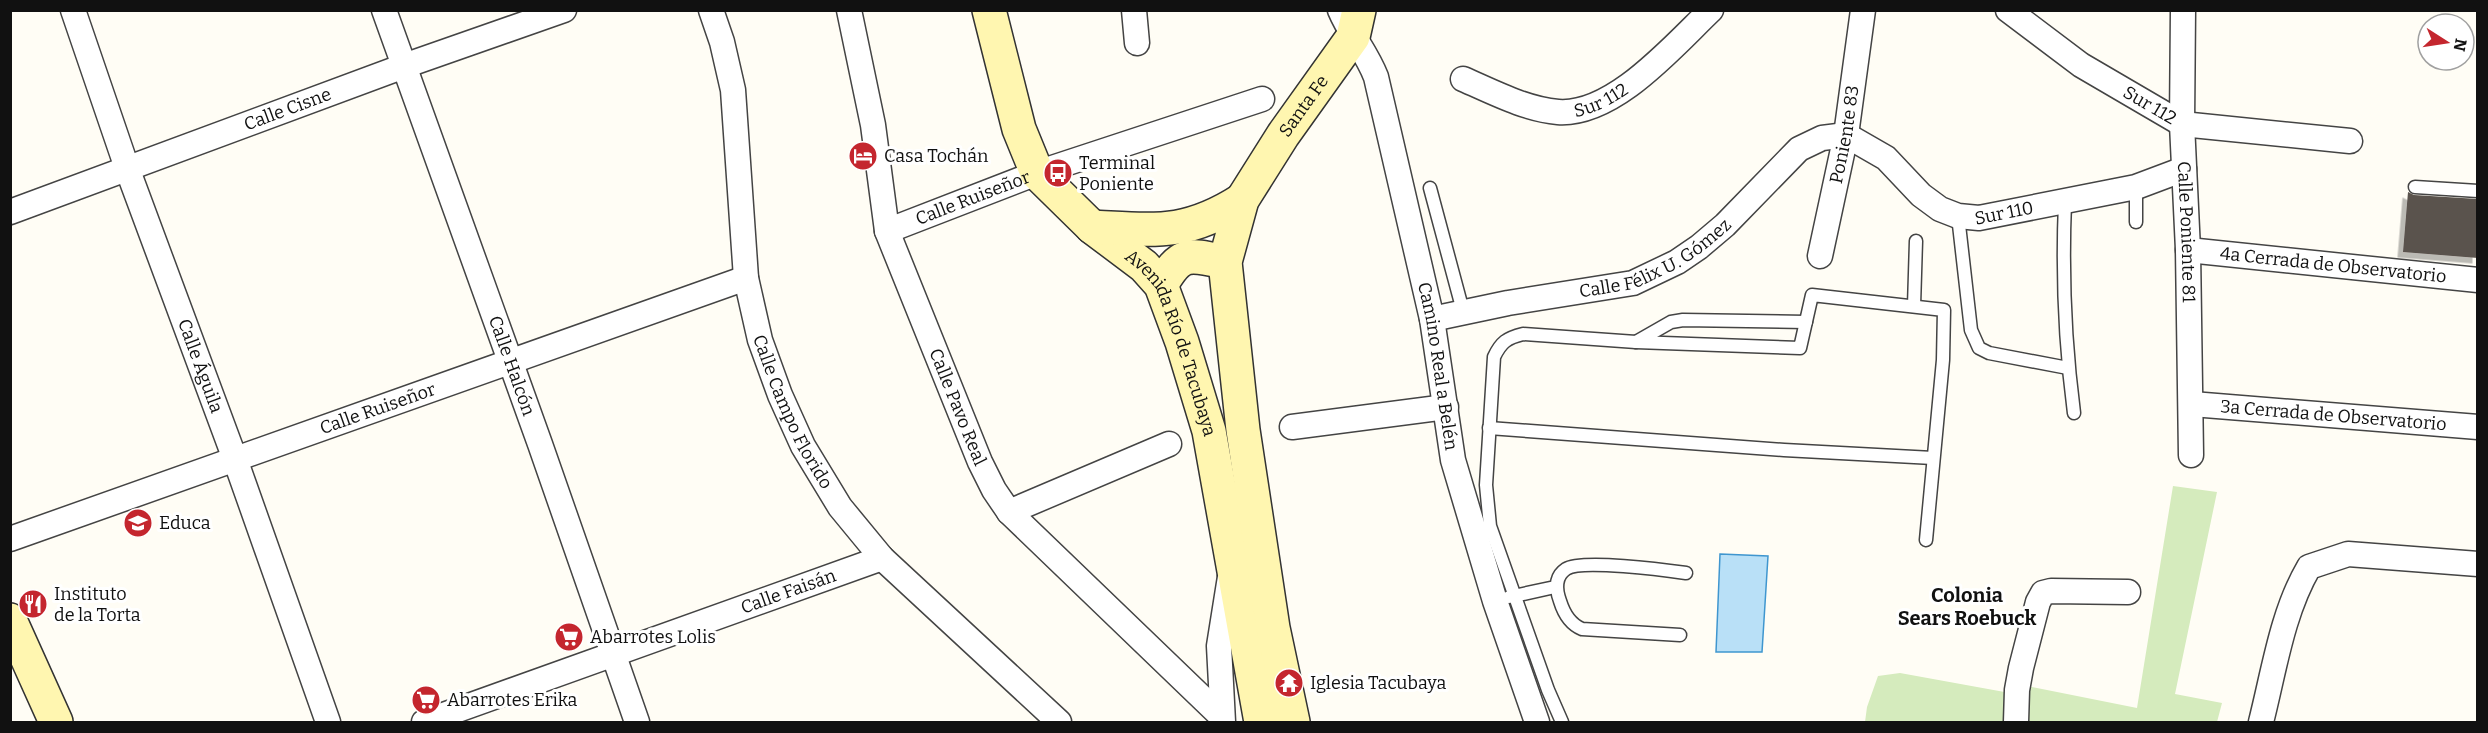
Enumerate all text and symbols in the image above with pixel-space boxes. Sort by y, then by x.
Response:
north arrow [2416,12,2476,72]
text: N [2450,37,2471,53]
street label: Santa Fe [1274,71,1333,141]
street label: Sur 112 [1572,78,1632,122]
street label: Sur 112 [2119,81,2180,129]
street label: Calle Cisne [241,83,334,135]
street label: Poniente 83 [1825,84,1864,186]
hotel icon: Casa Tochán [847,140,879,172]
place label: Casa Tochán [884,145,989,167]
place label: Terminal Poniente [1079,152,1155,195]
bus stop icon: Terminal Poniente [1042,157,1074,189]
street label: Calle Poniente 81 [2173,161,2200,304]
street label: Calle Ruiseñor [912,166,1033,230]
street label: Sur 110 [1973,197,2035,230]
street label: Calle Félix U. Gómez [1578,214,1736,302]
street label: 4a Cerrada de Observatorio [2219,242,2447,288]
street label: Avenida Río de Tacubaya [1121,245,1221,439]
street label: Camino Real a Belén [1413,280,1462,452]
street label: Calle Halcón [484,313,540,419]
street label: Calle Águila [173,316,228,416]
street label: Calle Campo Florido [748,332,837,493]
street label: Calle Pavo Real [924,345,991,469]
street label: Calle Ruiseñor [317,378,438,439]
street label: 3a Cerrada de Observatorio [2220,395,2447,435]
school or university icon: Educa [122,507,154,539]
place label: Educa [159,512,211,534]
street label: Calle Faisán [738,564,840,619]
place label: Instituto de la Torta [54,583,141,626]
district label: Colonia Sears Roebuck [1898,583,2036,630]
restaurant icon: Instituto de la Torta [17,588,49,620]
supermarket icon: Abarrotes Lolis [553,621,585,653]
place label: Abarrotes Lolis [590,626,716,648]
temple icon: Iglesia Tacubaya [1273,667,1305,699]
place label: Iglesia Tacubaya [1310,672,1446,694]
supermarket icon: Abarrotes Erika [410,684,442,716]
place label: Abarrotes Erika [447,689,577,711]

